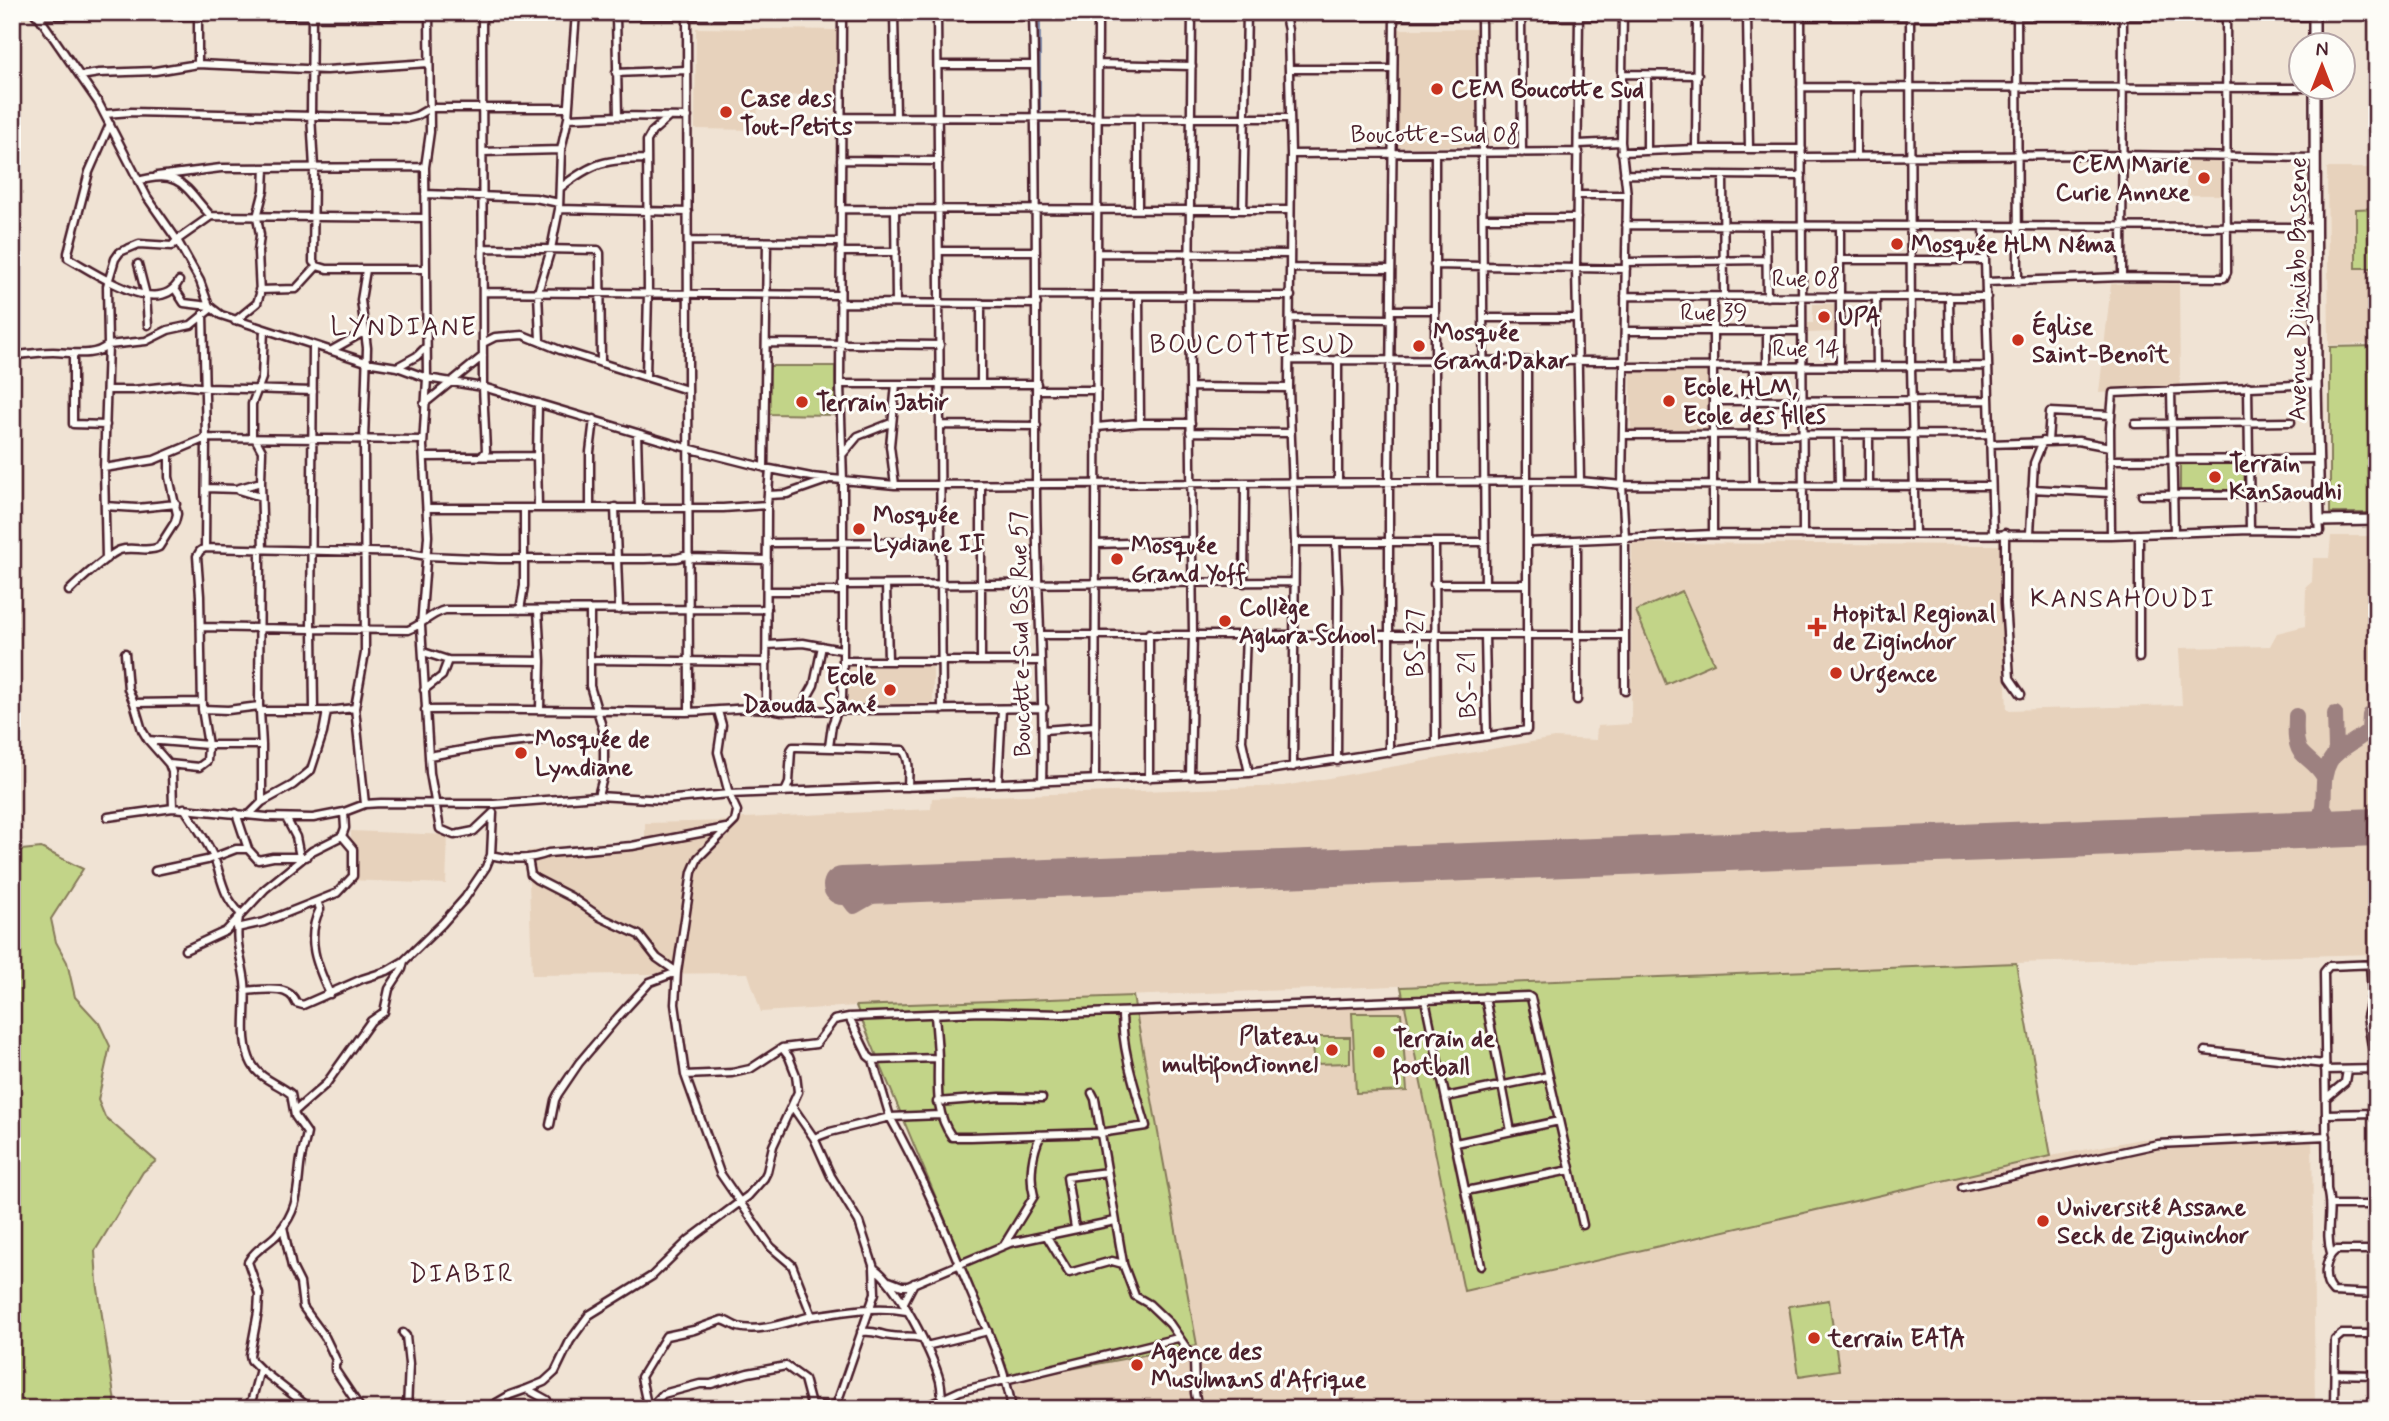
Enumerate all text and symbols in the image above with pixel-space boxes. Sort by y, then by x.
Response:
north arrow [2288,32,2358,102]
text: N [2316,38,2328,63]
place label: CEM Boucotte Sud [1451,75,1644,106]
marker: CEM Boucotte Sud [1429,81,1445,97]
place label: Case des Tout-Petits [740,84,853,143]
marker: Case des Tout-Petits [718,104,734,120]
street label: Boucotte-Sud 08 [1351,120,1519,151]
place label: CEM Marie Curie Annexe [2056,150,2190,209]
street label: Avenue Djiniabo Bassene [2283,157,2314,421]
marker: CEM Marie Curie Annexe [2196,170,2212,186]
place label: Mosquée HLM Néma [1911,230,2116,261]
marker: Mosquée HLM Néma [1889,236,1905,252]
street label: Rue 08 [1772,264,1840,295]
street label: Rue 39 [1680,298,1748,329]
place label: UPA [1838,303,1881,334]
marker: UPA [1816,309,1832,325]
place label: Église Saint-Benoît [2032,310,2170,371]
district label: LYNDIANE [330,311,478,345]
place label: Mosquée Grand Dakar [1433,318,1569,377]
district label: BOUCOTTE SUD [1150,329,1356,363]
marker: Église Saint-Benoît [2010,332,2026,348]
street label: Rue 14 [1772,334,1840,365]
marker: Mosquée Grand Dakar [1411,338,1427,354]
place label: Ecole HLM, Ecole des filles [1683,373,1826,432]
place label: Terrain Jatiir [816,388,949,419]
marker: Ecole HLM, Ecole des filles [1661,393,1677,409]
marker: Terrain Jatiir [794,394,810,410]
place label: Terrain Kansaoudhi [2229,449,2342,508]
marker: Terrain Kansaoudhi [2207,469,2223,485]
place label: Mosquée Lydiane II [873,501,985,560]
street label: Boucotte-Sud BS Rue 57 [1004,511,1039,757]
marker: Mosquée Lydiane II [851,521,867,537]
place label: Mosquée Grand Yoff [1131,531,1247,590]
marker: Mosquée Grand Yoff [1109,551,1125,567]
district label: KANSAHOUDI [2030,583,2216,617]
place label: Collège Aghora School [1239,593,1376,653]
place label: Hopital Regional de Ziginchor [1833,599,1996,661]
street label: BS- 27 [1401,609,1432,677]
marker: Collège Aghora School [1217,613,1233,629]
marker: Hopital Regional de Ziginchor [1807,617,1827,637]
street label: BS- 21 [1452,651,1485,719]
place label: Urgence [1850,659,1938,693]
place label: Ecole Daouda Sané [743,662,877,721]
marker: Urgence [1828,665,1844,681]
marker: Ecole Daouda Sané [882,682,898,698]
place label: Mosquée de Lyndiane [535,725,650,784]
marker: Mosquée de Lyndiane [513,745,529,761]
place label: Plateau multifonctionnel [1162,1022,1318,1083]
place label: Terrain de football [1392,1024,1495,1085]
marker: Plateau multifonctionnel [1324,1042,1340,1058]
marker: Terrain de football [1371,1044,1387,1060]
place label: Université Assane Seck de Ziguinchor [2057,1193,2249,1255]
marker: Université Assane Seck de Ziguinchor [2035,1213,2051,1229]
district label: DIABIR [409,1258,515,1292]
place label: terrain EATA [1827,1324,1966,1355]
marker: terrain EATA [1806,1330,1822,1346]
place label: Agence des Musulmans d'Afrique [1151,1337,1367,1396]
marker: Agence des Musulmans d'Afrique [1129,1357,1145,1373]

